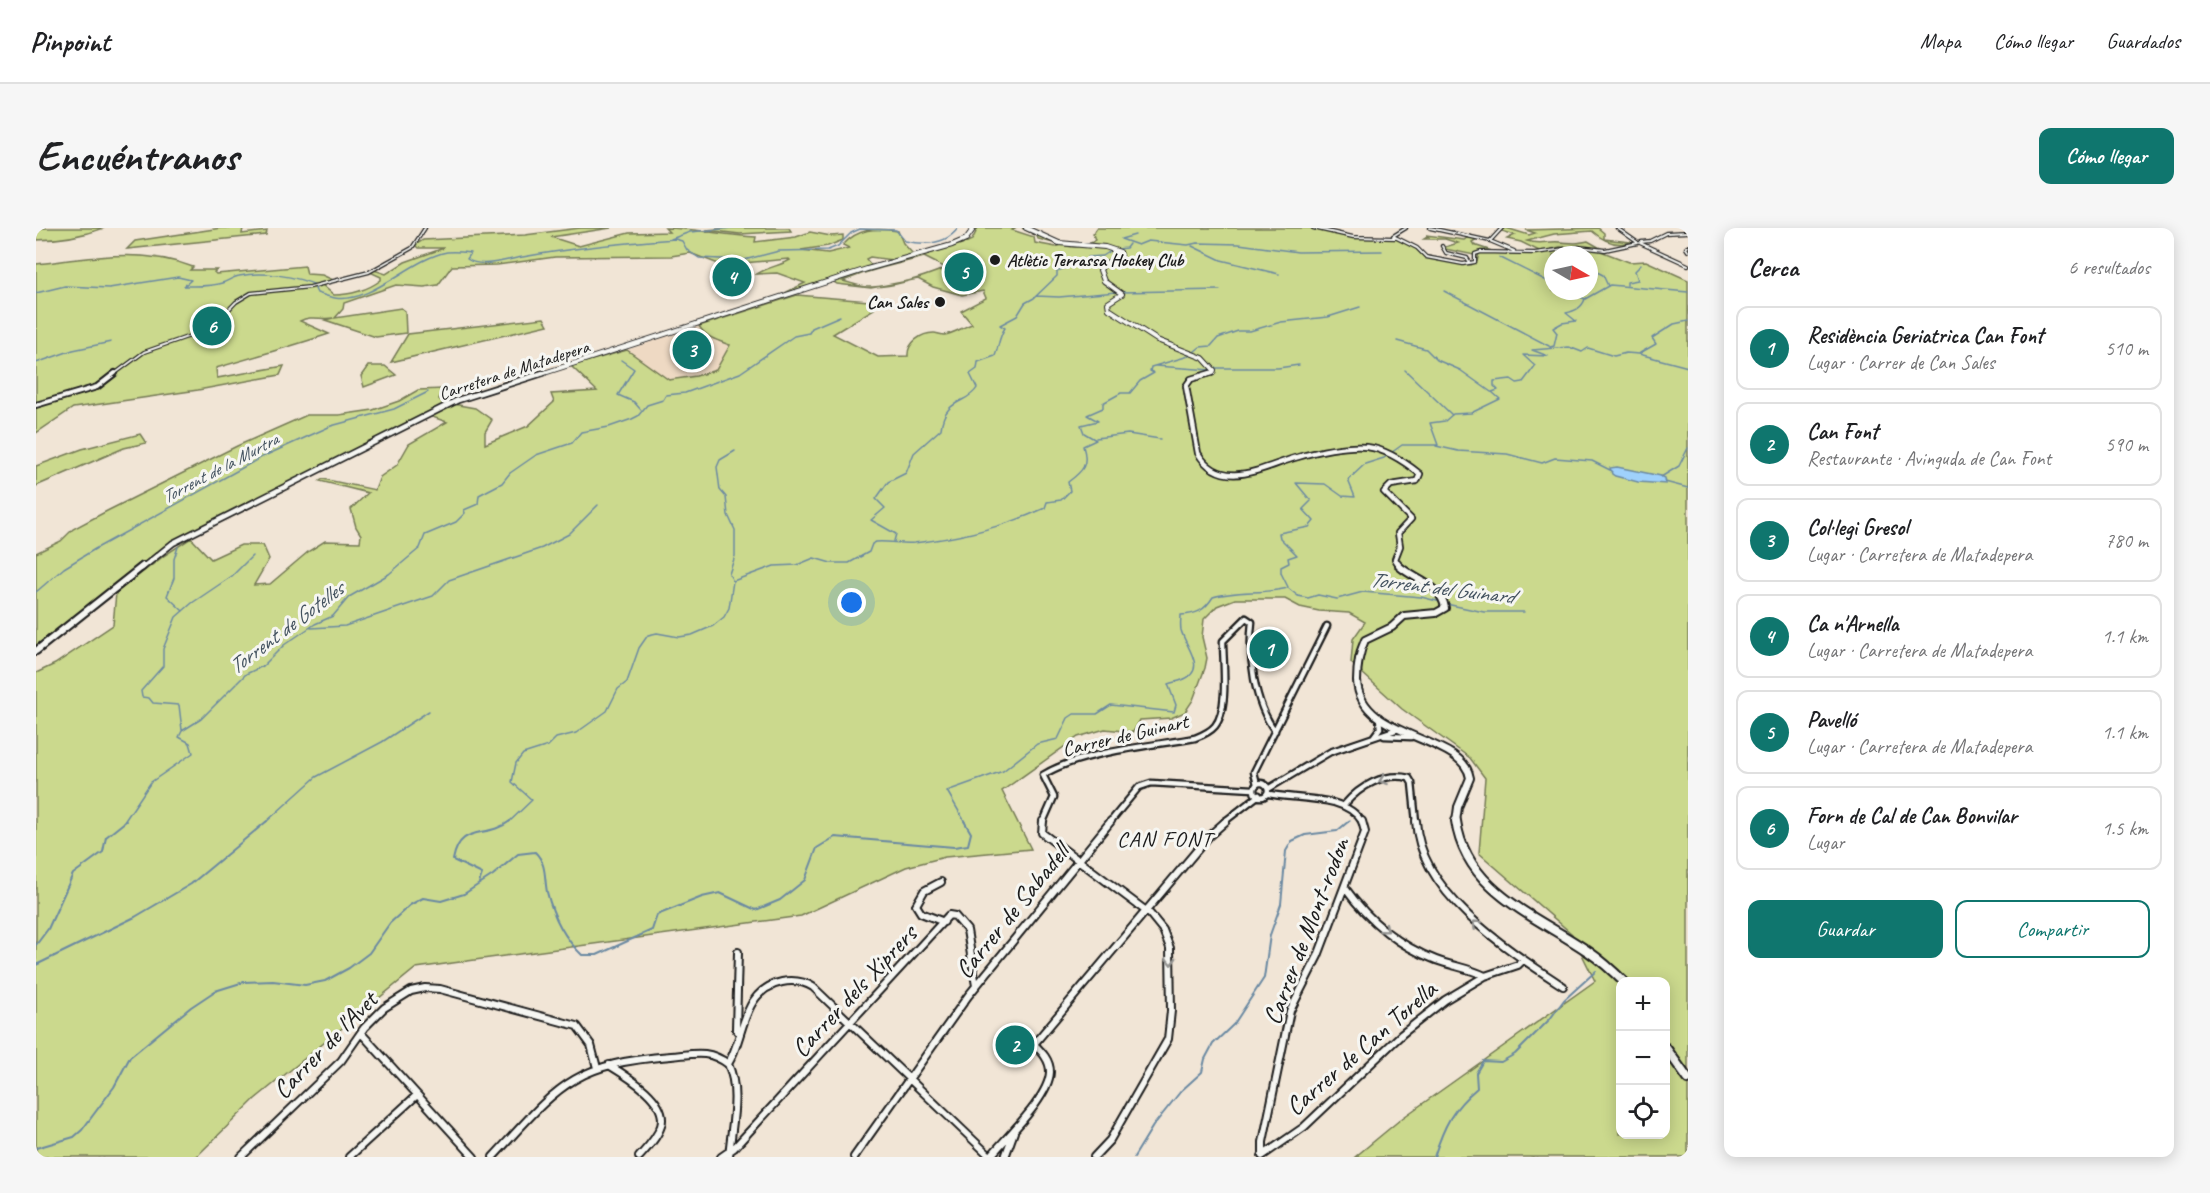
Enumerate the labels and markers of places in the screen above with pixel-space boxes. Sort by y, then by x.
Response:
place label: Atlètic Terrassa Hockey Club [1007,249,1184,271]
pin: 5 [944,250,984,294]
marker: Atlètic Terrassa Hockey Club [988,253,1002,267]
pin: 4 [712,254,752,300]
place label: Can Sales [867,291,930,313]
marker: Can Sales [933,295,947,309]
pin: 6 [192,304,231,348]
pin: 3 [672,328,712,372]
pin: 1 [1250,626,1288,672]
pin: 2 [996,1022,1034,1068]

